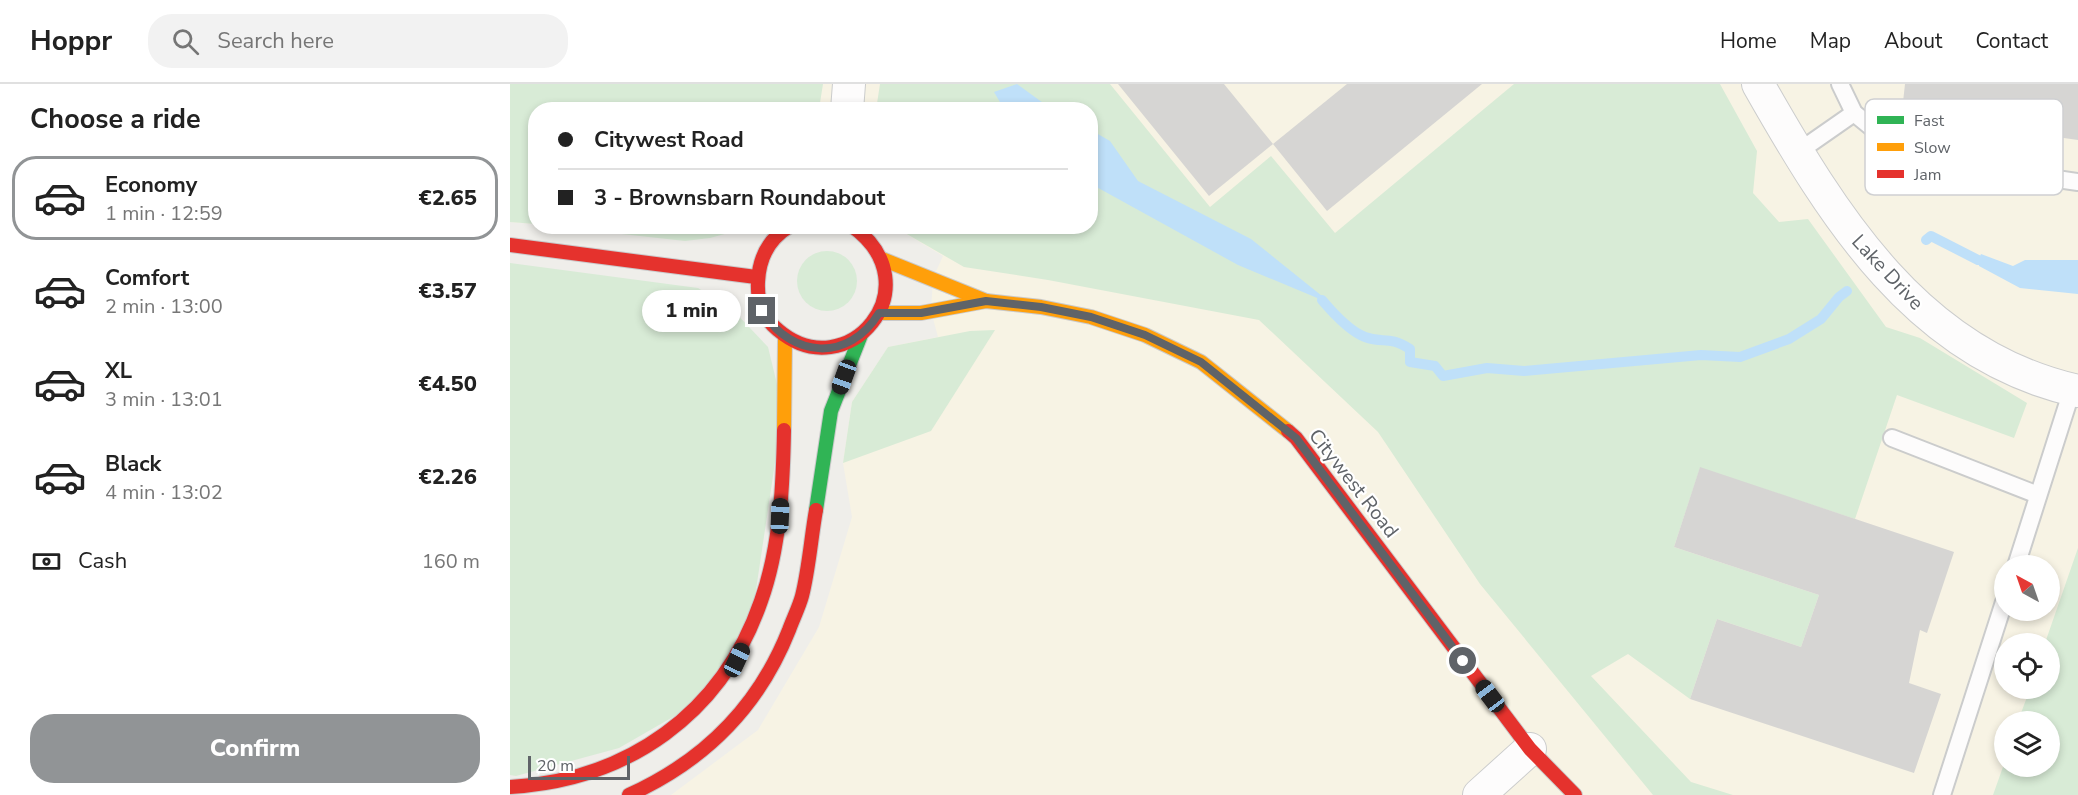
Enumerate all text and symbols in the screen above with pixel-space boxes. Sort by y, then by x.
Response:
search box [148,14,568,68]
text: Hoppr [30,22,112,60]
icon: search [169,25,202,58]
text: Search here [217,26,334,56]
text: Home [1720,27,1777,55]
text: Map [1810,27,1851,55]
text: About [1884,27,1942,55]
text: Contact [1975,27,2048,55]
legend [1865,99,2063,195]
text: Choose a ride [30,101,201,138]
text: Fast [1914,110,1945,132]
text: Citywest Road [594,125,744,155]
text: Slow [1914,137,1951,159]
text: Jam [1913,164,1941,186]
text: Economy [105,170,197,200]
icon: car [33,171,87,225]
text: €2.65 [418,183,477,213]
text: 3 - Brownsbarn Roundabout [594,183,885,213]
text: 1 min · 12:59 [105,200,223,227]
street label: Lake Drive [1846,229,1930,316]
text: Comfort [105,263,189,293]
icon: car [33,264,87,318]
text: €3.57 [418,276,477,306]
callout: 1 min [642,290,741,332]
text: 2 min · 13:00 [105,293,223,320]
text: 1 min [665,297,718,324]
route end [748,297,775,324]
text: XL [105,356,132,386]
icon: car [33,357,87,411]
car [829,357,859,397]
text: €4.50 [418,369,477,399]
text: 3 min · 13:01 [105,386,223,413]
street label: Citywest Road [1303,423,1405,543]
text: Black [105,449,161,479]
icon: car [33,450,87,504]
text: €2.26 [418,462,477,492]
text: 4 min · 13:02 [105,479,223,506]
car [770,498,790,534]
icon: cash [30,545,63,578]
text: Cash [78,546,127,576]
text: 160 m [422,548,480,575]
north arrow [1994,555,2060,621]
map controls [1994,555,2060,777]
button: locate [1994,633,2060,699]
car [721,640,753,680]
route start [1449,647,1476,674]
car [1472,676,1508,716]
button: layers [1994,711,2060,777]
button: Confirm [30,714,480,783]
scale bar [528,753,630,780]
text: 20 m [537,755,574,777]

